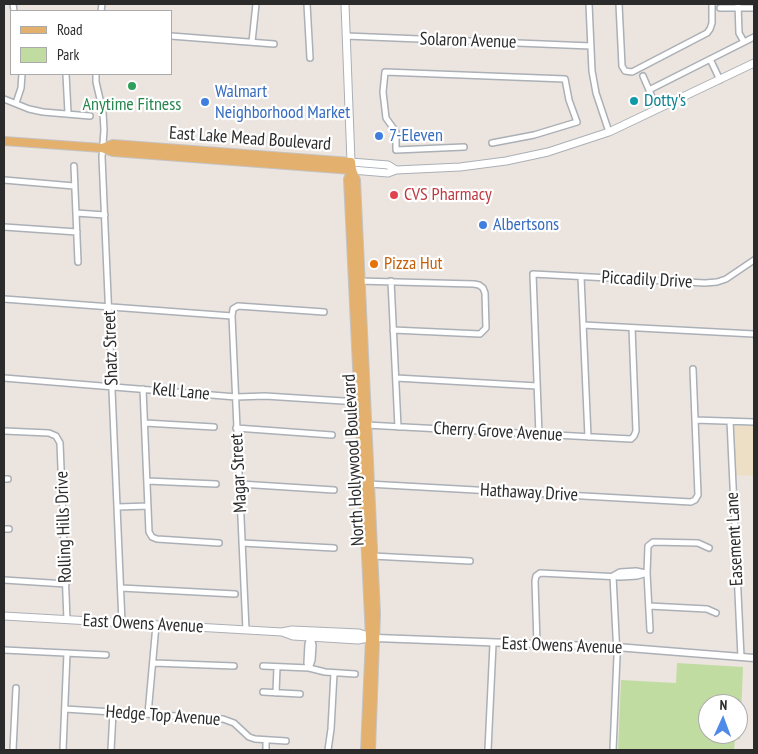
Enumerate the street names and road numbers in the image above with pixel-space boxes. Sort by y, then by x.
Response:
street label: Solaron Avenue [419,29,517,53]
street label: East Lake Mead Boulevard [168,123,332,155]
street label: Piccadily Drive [601,267,693,293]
street label: Shatz Street [99,310,123,386]
street label: North Hollywood Boulevard [339,373,369,547]
street label: Kell Lane [151,379,211,405]
street label: Cherry Grove Avenue [433,418,563,446]
street label: Magar Street [226,433,252,513]
street label: Rolling Hills Drive [51,471,77,583]
street label: Hathaway Drive [479,480,579,506]
street label: Easement Lane [722,491,748,587]
street label: East Owens Avenue [82,610,204,638]
street label: East Owens Avenue [501,633,623,659]
street label: Hedge Top Avenue [105,701,221,731]

